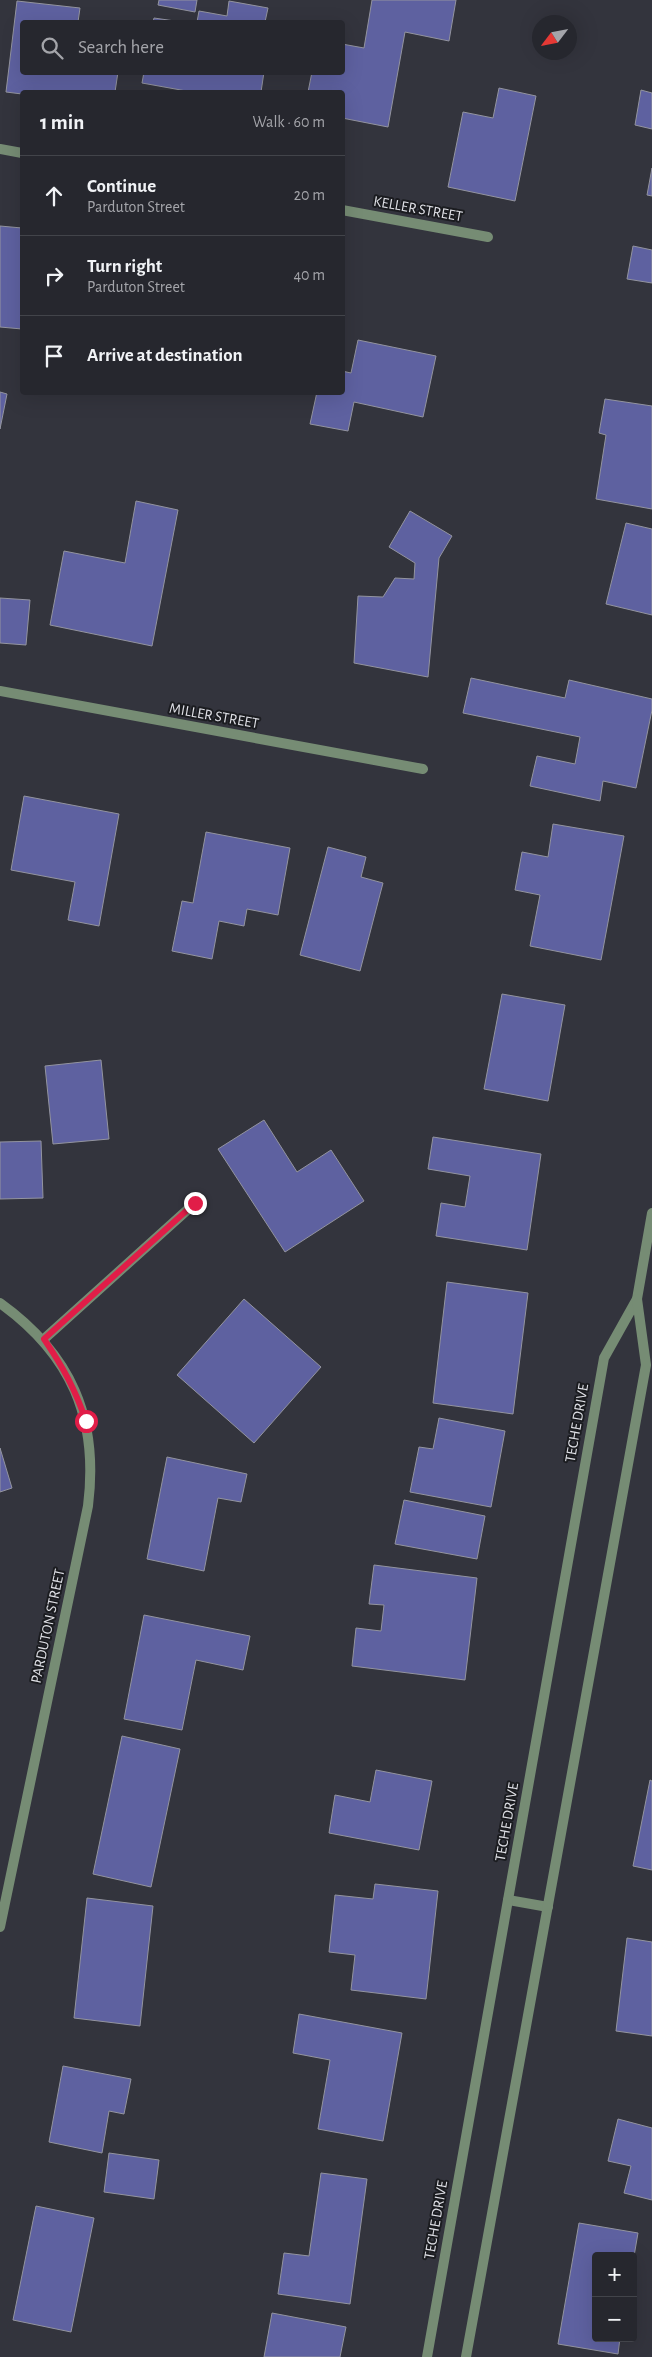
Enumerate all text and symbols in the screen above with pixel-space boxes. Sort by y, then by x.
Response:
north arrow [532,15,577,60]
search box [20,20,345,75]
icon: search [38,34,66,62]
text: Search here [78,38,164,57]
text: 1 min [40,112,84,133]
text: Walk · 60 m [253,114,325,130]
text: Continue [87,177,156,196]
icon: ahead [40,182,68,210]
text: 20 m [294,187,325,203]
street label: KELLER STREET [372,194,464,224]
text: Parduton Street [87,199,185,215]
text: Turn right [87,257,162,276]
icon: right [40,262,68,290]
text: 40 m [293,267,325,283]
text: Parduton Street [87,279,185,295]
icon: arrive [40,342,68,370]
text: Arrive at destination [87,346,243,365]
street label: MILLER STREET [168,701,261,731]
route end [184,1192,207,1215]
street label: TECHE DRIVE [563,1383,591,1463]
route start [75,1410,98,1433]
street label: PARDUTON STREET [29,1567,68,1685]
street label: TECHE DRIVE [493,1782,521,1862]
street label: TECHE DRIVE [422,2180,450,2260]
map controls [592,2252,637,2342]
button: + [592,2252,637,2297]
button: − [592,2297,637,2342]

